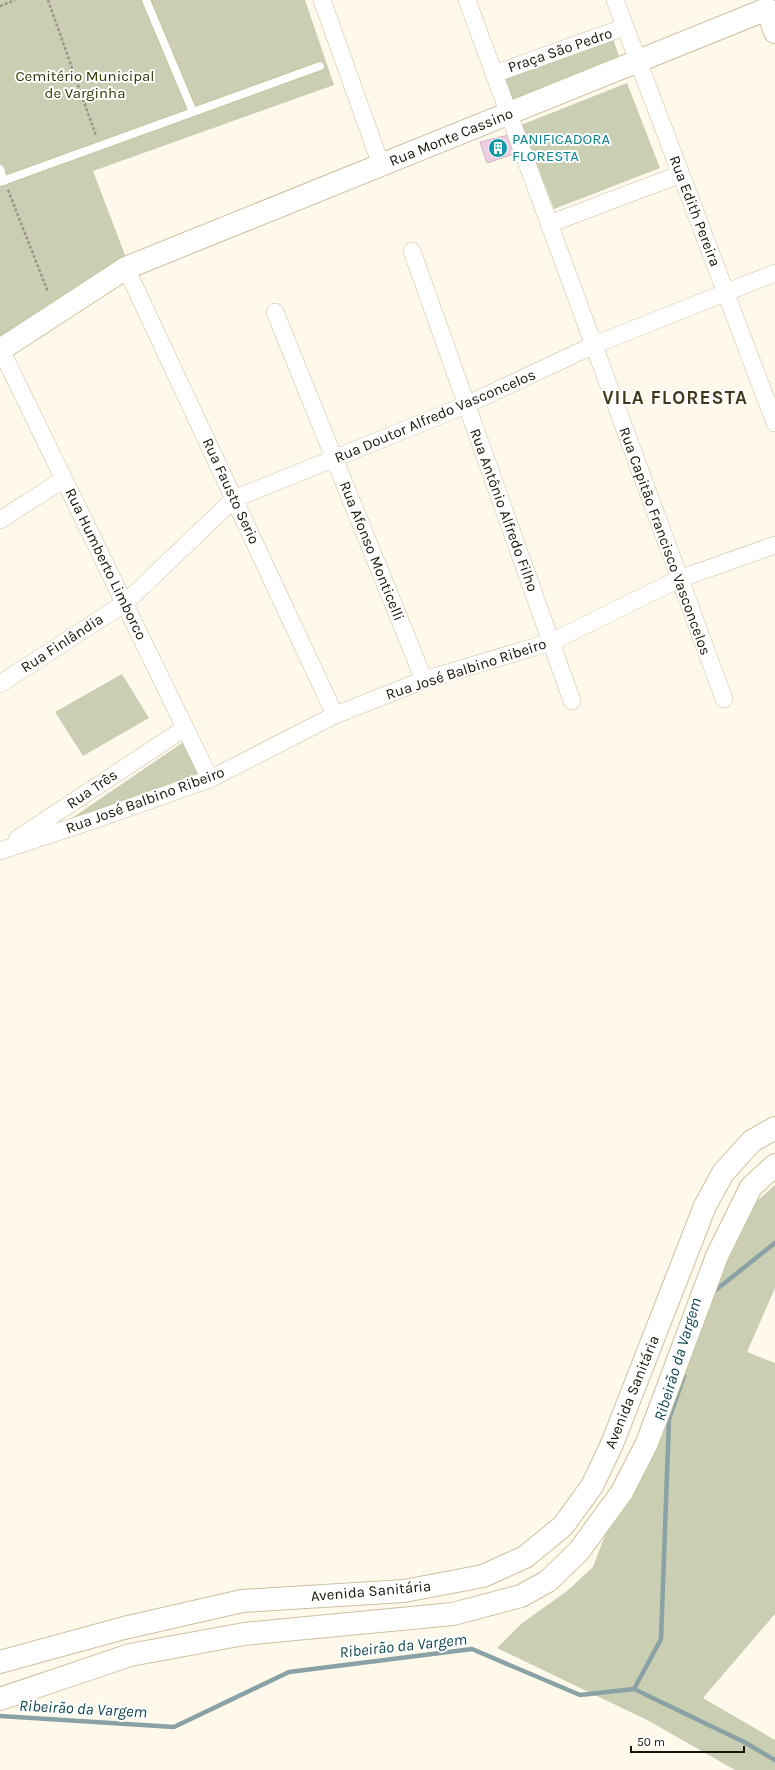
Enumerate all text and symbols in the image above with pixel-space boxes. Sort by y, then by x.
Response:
street label: Praça São Pedro [505,24,615,76]
park label: Cemitério Municipal de Varginha [15,67,155,102]
street label: Rua Monte Cassino [386,104,516,170]
place label: PANIFICADORA FLORESTA [512,130,610,165]
building icon: PANIFICADORA FLORESTA [487,137,509,159]
street label: Rua Edith Pereira [666,153,724,269]
street label: Rua Doutor Alfredo Vasconcelos [332,365,538,467]
district label: VILA FLORESTA [602,387,748,409]
street label: Rua Capitão Francisco Vasconcelos [615,424,715,658]
street label: Rua Antônio Alfredo Filho [466,426,542,594]
street label: Rua Fausto Serio [199,435,263,547]
street label: Rua Afonso Monticelli [336,479,408,623]
street label: Rua Humberto Limborco [61,485,151,643]
street label: Rua Finlândia [17,610,107,676]
street label: Rua José Balbino Ribeiro [383,635,549,703]
street label: Rua José Balbino Ribeiro [63,763,227,837]
street label: Rua Três [63,765,121,813]
water label: Ribeirão da Vargem [650,1295,705,1423]
street label: Avenida Sanitária [601,1333,663,1451]
street label: Avenida Sanitária [310,1577,432,1605]
water label: Ribeirão da Vargem [338,1629,468,1662]
water label: Ribeirão da Vargem [19,1696,147,1721]
scale bar [631,1728,744,1754]
text: 50 m [637,1735,665,1749]

